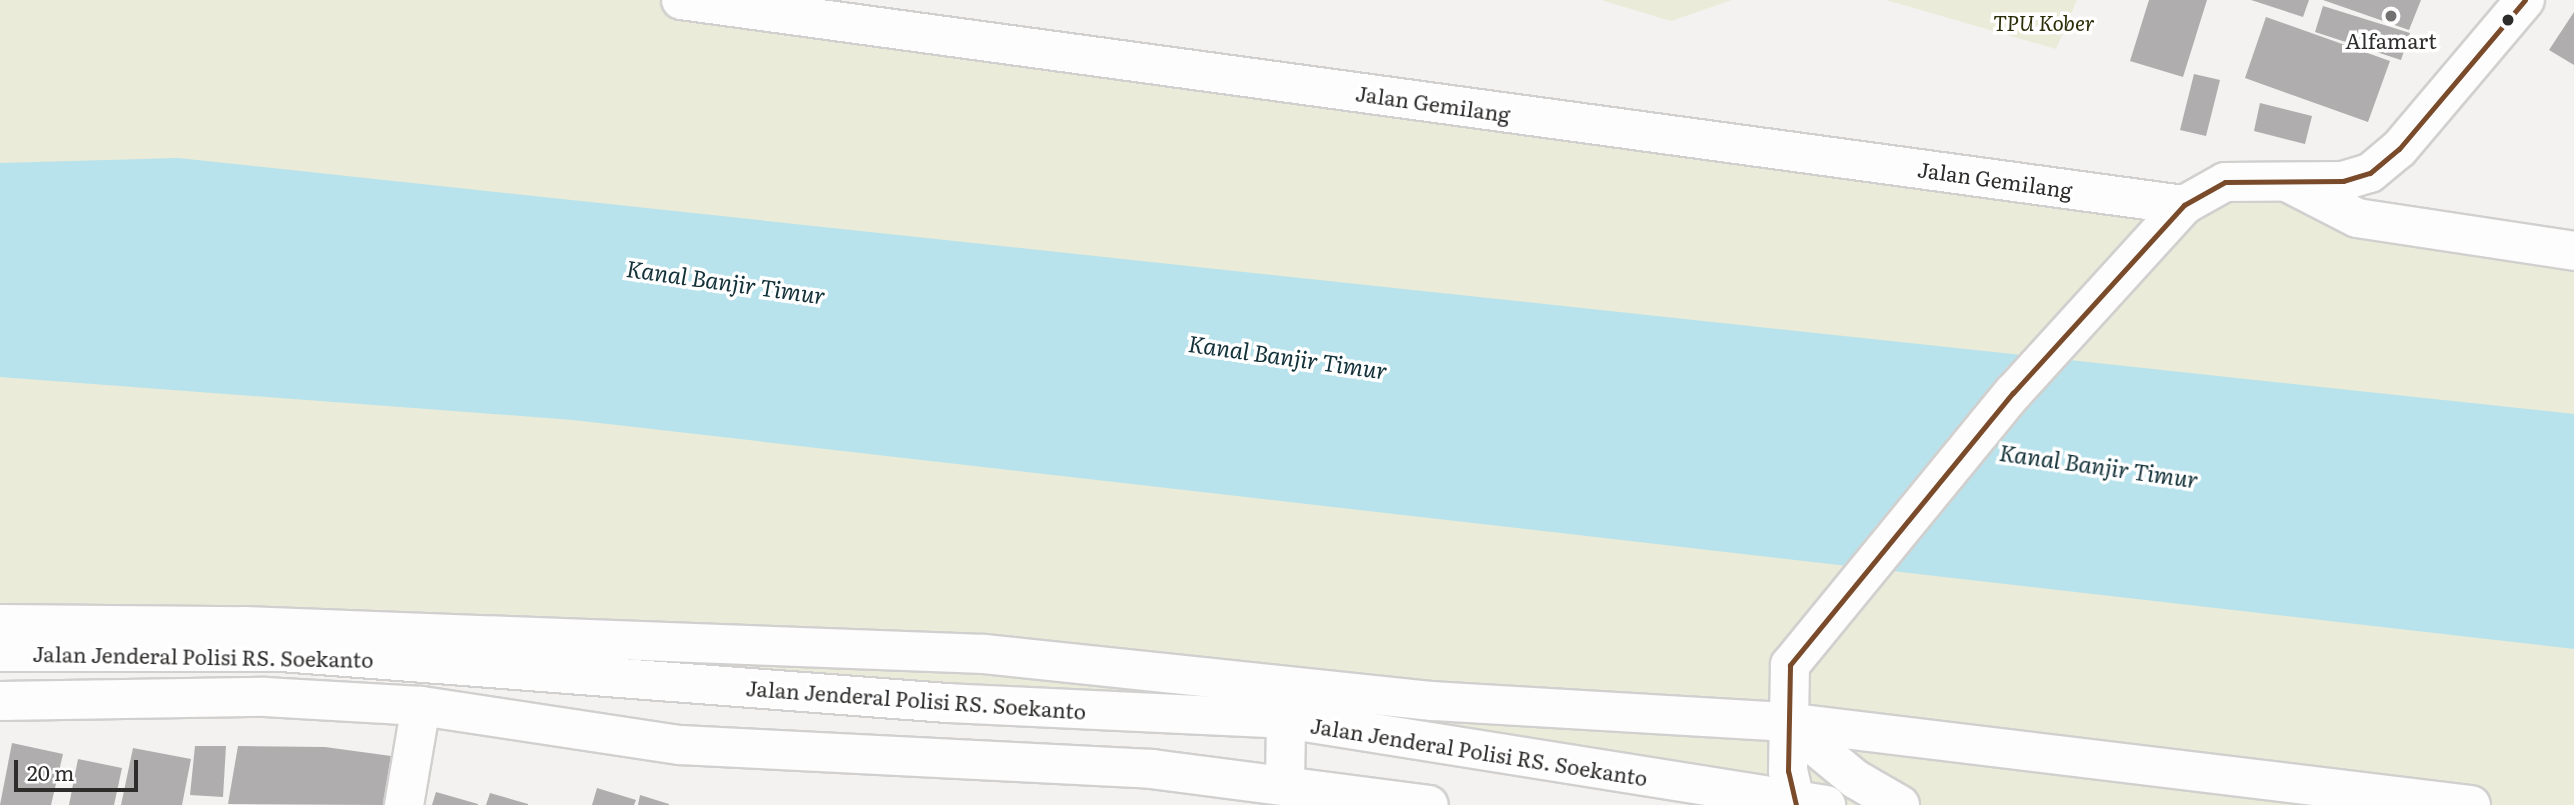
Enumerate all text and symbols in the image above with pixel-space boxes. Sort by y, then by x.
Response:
marker: Alfamart [2383,8,2399,24]
park label: TPU Kober [1993,9,2095,35]
unlabelled marker [2501,13,2515,27]
place label: Alfamart [2345,27,2437,53]
street label: Jalan Gemilang [1354,80,1512,126]
street label: Jalan Gemilang [1916,156,2074,202]
water label: Kanal Banjir Timur [625,253,827,309]
water label: Kanal Banjir Timur [1187,328,1389,384]
water label: Kanal Banjir Timur [1998,437,2200,493]
street label: Jalan Jenderal Polisi RS. Soekanto [32,640,374,672]
street label: Jalan Jenderal Polisi RS. Soekanto [745,675,1087,723]
street label: Jalan Jenderal Polisi RS. Soekanto [1309,712,1649,790]
scale bar [18,746,142,790]
text: 20 m [27,756,74,787]

